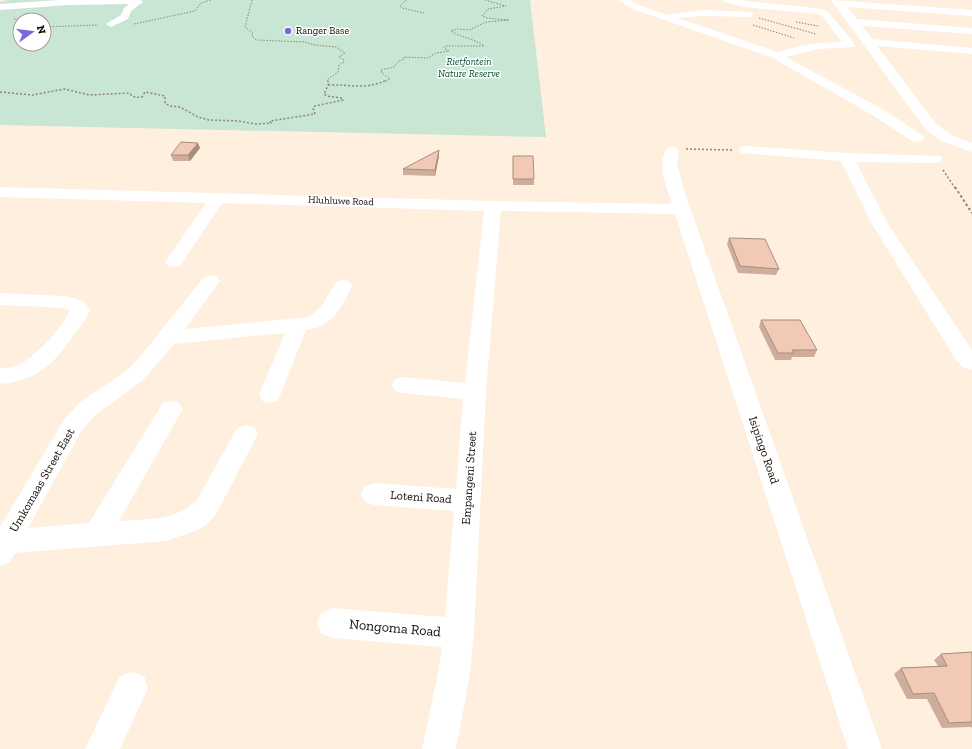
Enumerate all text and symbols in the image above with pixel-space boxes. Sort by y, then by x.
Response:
north arrow [12,12,52,52]
text: N [34,24,49,36]
place label: Ranger Base [296,25,349,37]
marker: Ranger Base [283,26,293,36]
park label: Rietfontein Nature Reserve [438,56,500,80]
street label: Hluhluwe Road [308,194,374,208]
street label: Isipingo Road [746,414,782,486]
street label: Umkomaas Street East [7,425,78,534]
street label: Empangeni Street [459,430,479,525]
street label: Loteni Road [390,488,453,506]
street label: Nongoma Road [348,616,442,641]

